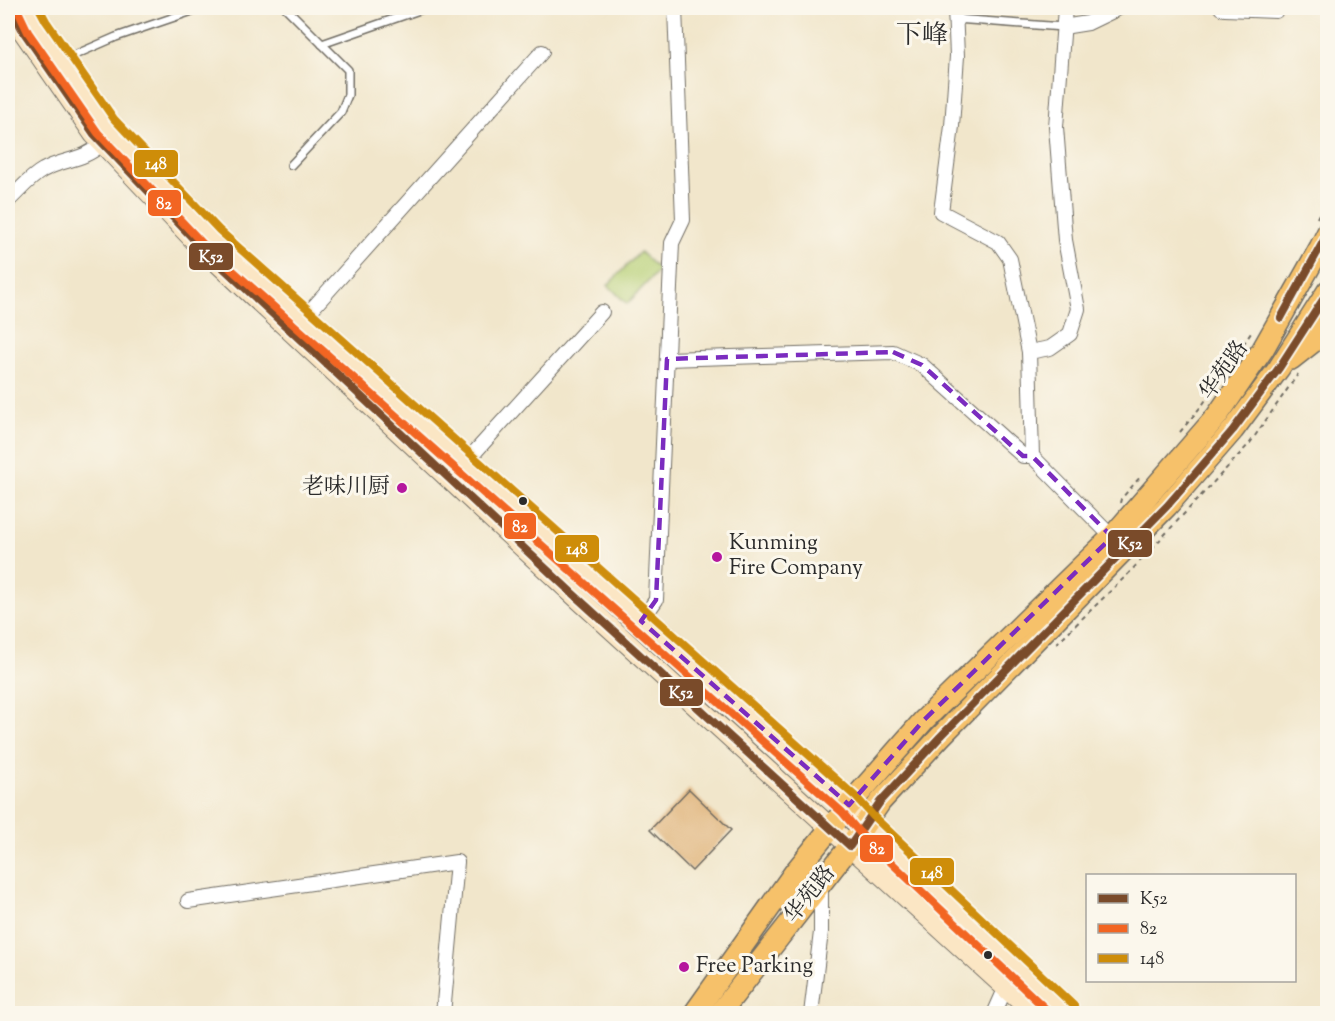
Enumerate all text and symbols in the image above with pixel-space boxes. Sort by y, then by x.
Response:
district label: 下峰 [896,18,948,55]
line badge: 148 [133,149,179,178]
text: 148 [145,154,167,177]
line badge: 82 [147,189,182,217]
text: 82 [156,194,172,217]
line badge: K52 [188,242,234,271]
text: K52 [199,247,224,270]
street label: 华苑路 [1193,335,1257,407]
place label: 老味川厨 [302,472,390,504]
marker: 老味川厨 [395,481,409,495]
unlabelled marker [517,495,529,507]
line badge: 82 [503,512,537,540]
text: 82 [512,517,528,540]
place label: Kunming Fire Company [729,528,863,585]
line badge: K52 [1107,529,1153,558]
line badge: 148 [554,534,600,563]
text: K52 [1118,534,1143,557]
text: 148 [566,539,588,562]
marker: Kunming Fire Company [710,550,724,564]
line badge: K52 [659,678,704,707]
text: K52 [669,683,694,706]
line badge: 82 [859,834,894,863]
text: 82 [869,839,885,862]
line badge: 148 [909,857,955,886]
street label: 华苑路 [778,859,844,931]
text: 148 [921,863,943,886]
legend [1086,874,1296,982]
text: K52 [1140,887,1168,913]
text: 82 [1140,917,1158,943]
text: 148 [1140,947,1164,973]
unlabelled marker [982,949,994,961]
place label: Free Parking [696,951,813,983]
marker: Free Parking [677,960,691,974]

